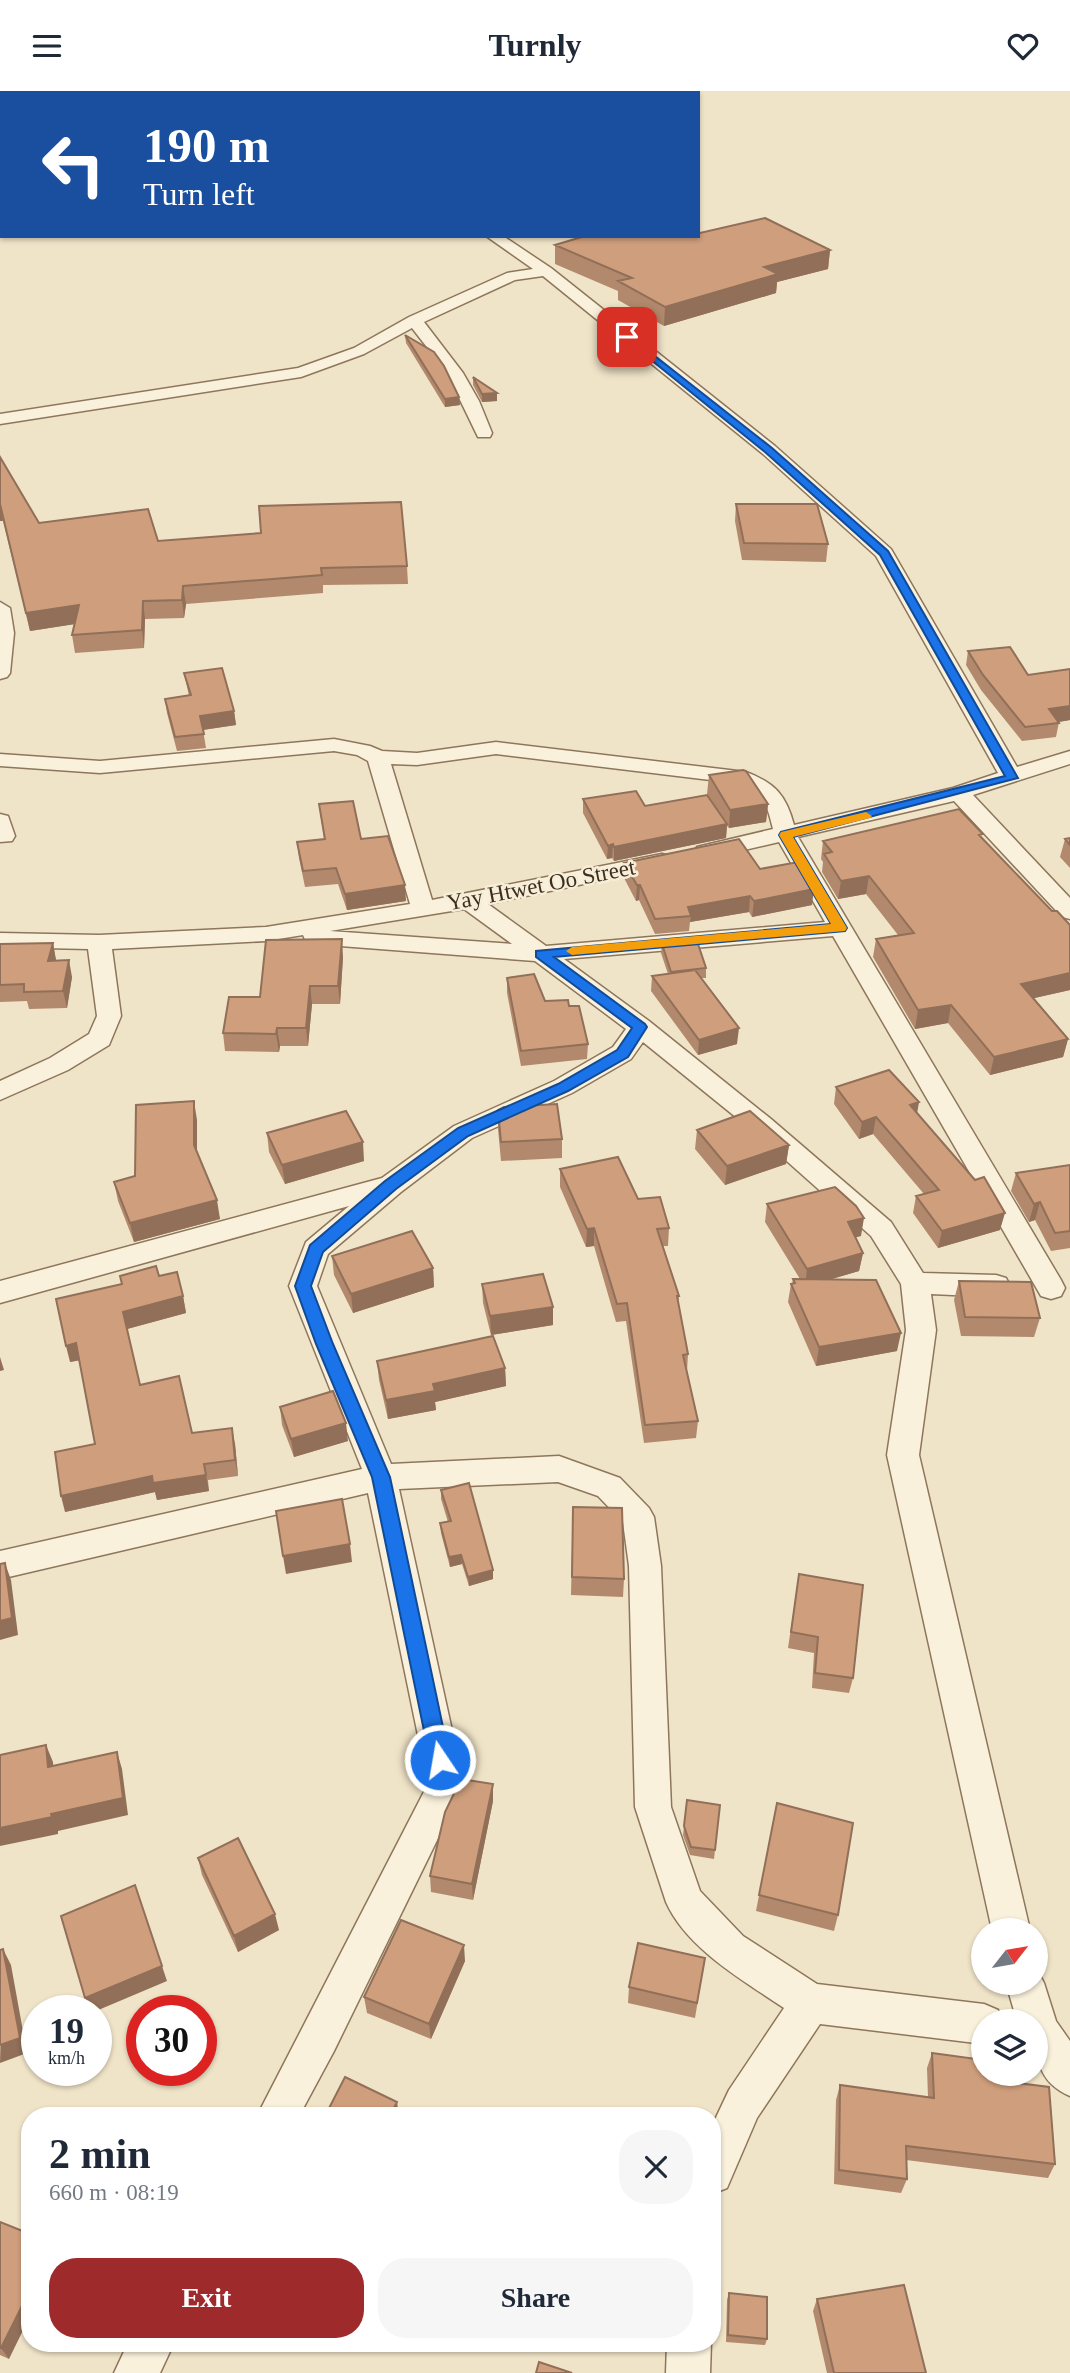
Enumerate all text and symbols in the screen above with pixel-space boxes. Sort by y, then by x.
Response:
icon: menu [28,27,66,65]
text: Turnly [488,27,582,63]
icon: heart [1004,27,1042,65]
text: 190 m [143,118,270,173]
icon: left [28,119,119,210]
text: Turn left [143,176,255,212]
pin [597,307,657,367]
icon: arrive [608,318,646,356]
street label: Yay Htwet Oo Street [445,854,638,916]
position arrow [403,1723,477,1797]
north arrow [971,1918,1048,1995]
map controls [971,1918,1048,2086]
speed limit sign: 30 [126,1995,217,2086]
button: layers [971,2009,1048,2086]
text: 19 [49,2012,84,2051]
text: km/h [48,2048,85,2068]
button: close [619,2130,693,2204]
text: 2 min [49,2131,151,2177]
text: 660 m · 08:19 [49,2180,179,2205]
button: Exit [49,2258,364,2338]
button: Share [378,2258,693,2338]

